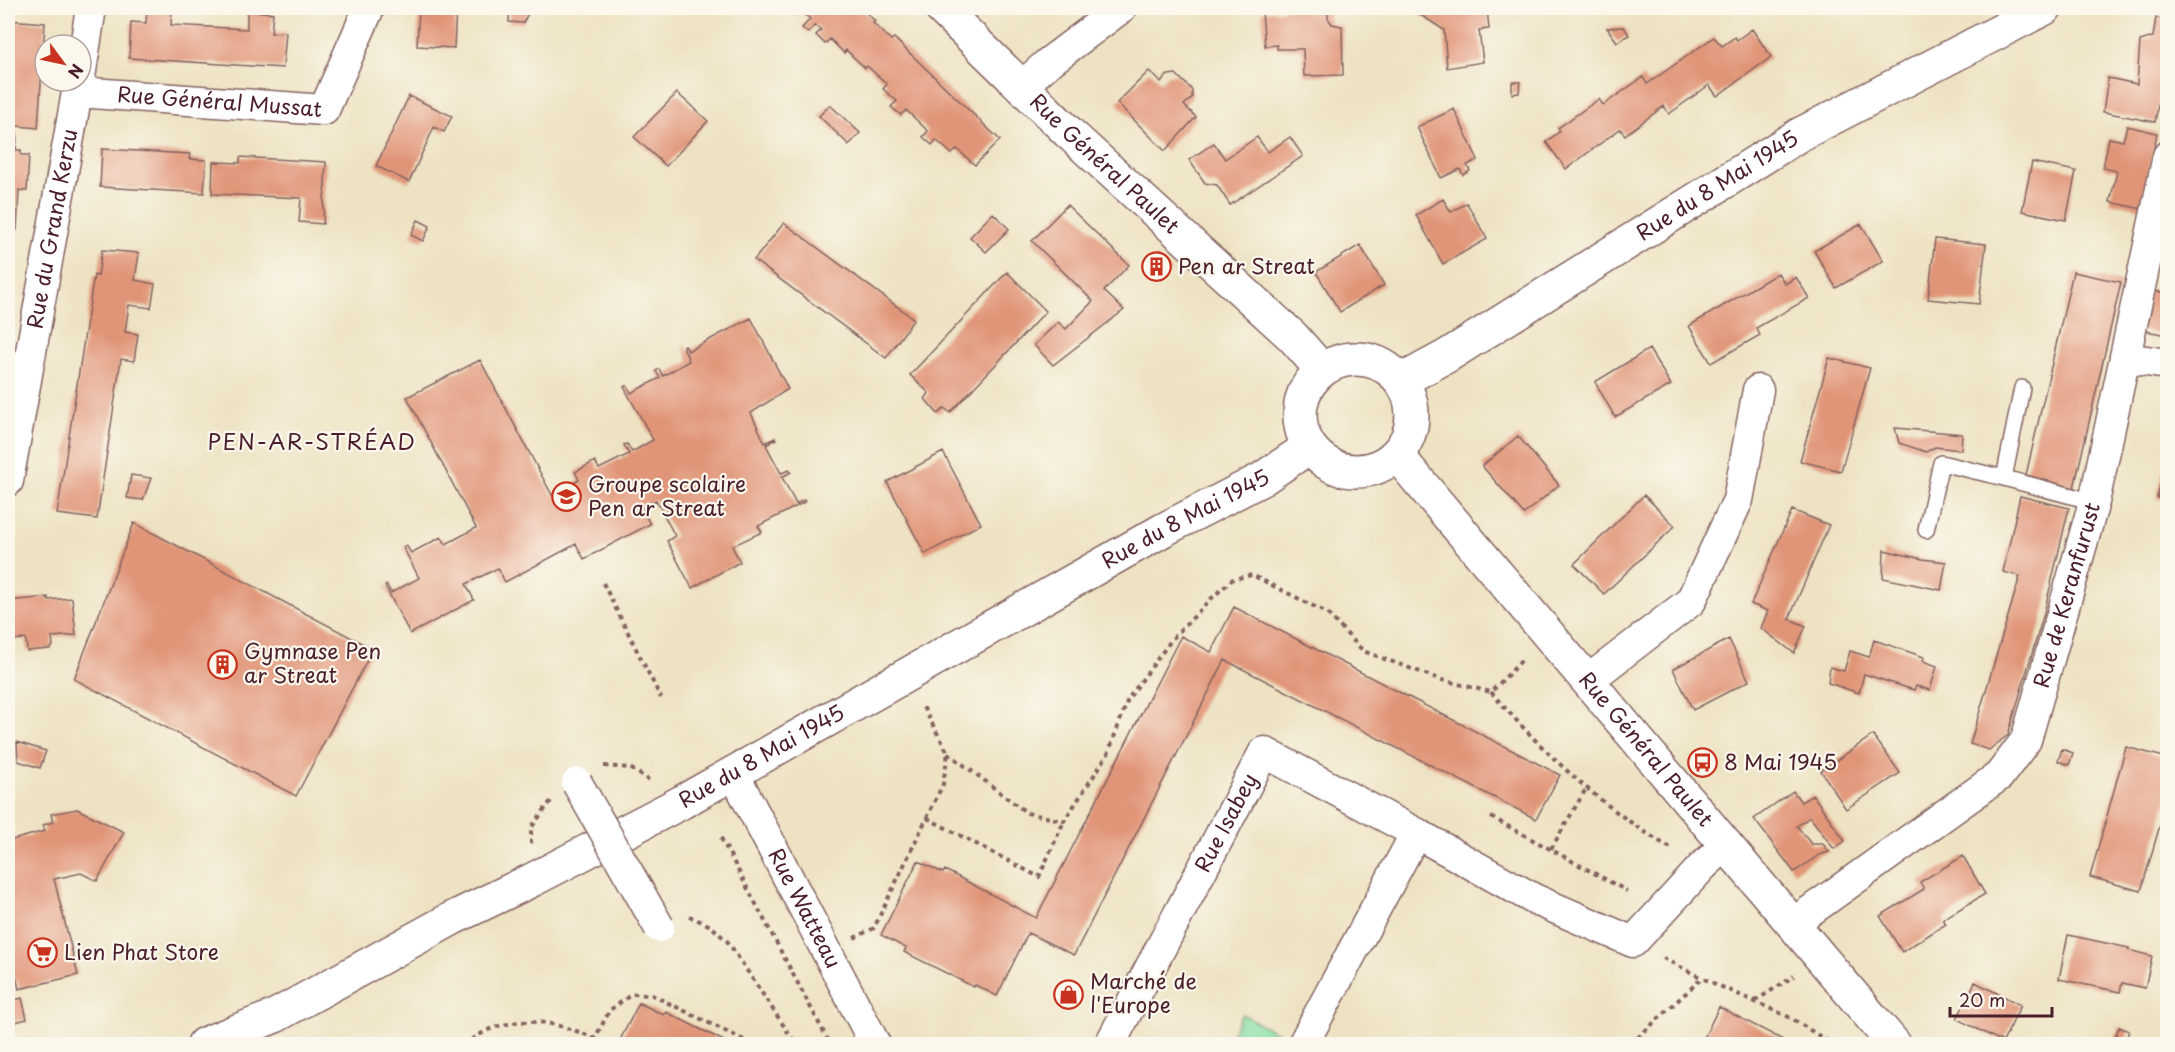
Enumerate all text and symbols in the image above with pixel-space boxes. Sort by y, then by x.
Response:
north arrow [33,33,93,93]
text: N [63,60,90,84]
street label: Rue Général Mussat [116,77,323,124]
street label: Rue Général Paulet [1024,85,1188,240]
street label: Rue du 8 Mai 1945 [1629,121,1804,247]
street label: Rue du Grand Kerzu [17,126,84,331]
place label: Pen ar Streat [1178,249,1315,281]
building icon: Pen ar Streat [1141,251,1173,283]
district label: PEN-AR-STRÉAD [207,424,417,457]
street label: Rue du 8 Mai 1945 [1095,460,1275,576]
place label: Groupe scolaire Pen ar Streat [588,467,746,523]
school or university icon: Groupe scolaire Pen ar Streat [551,481,583,513]
street label: Rue de Keranfurust [2024,498,2107,691]
place label: Gymnase Pen ar Streat [244,634,381,690]
building icon: Gymnase Pen ar Streat [207,648,239,680]
street label: Rue Général Paulet [1572,664,1722,833]
street label: Rue du 8 Mai 1945 [672,695,850,815]
place label: 8 Mai 1945 [1724,745,1837,777]
bus stop icon: 8 Mai 1945 [1687,747,1719,779]
street label: Rue Isabey [1185,767,1264,877]
street label: Rue Watteau [761,842,851,973]
place label: Lien Phat Store [64,935,219,967]
supermarket icon: Lien Phat Store [27,937,59,969]
place label: Marché de l'Europe [1090,964,1197,1020]
shop icon: Marché de l'Europe [1053,978,1085,1010]
scale bar [1950,980,2052,1018]
text: 20 m [1959,986,2005,1013]

